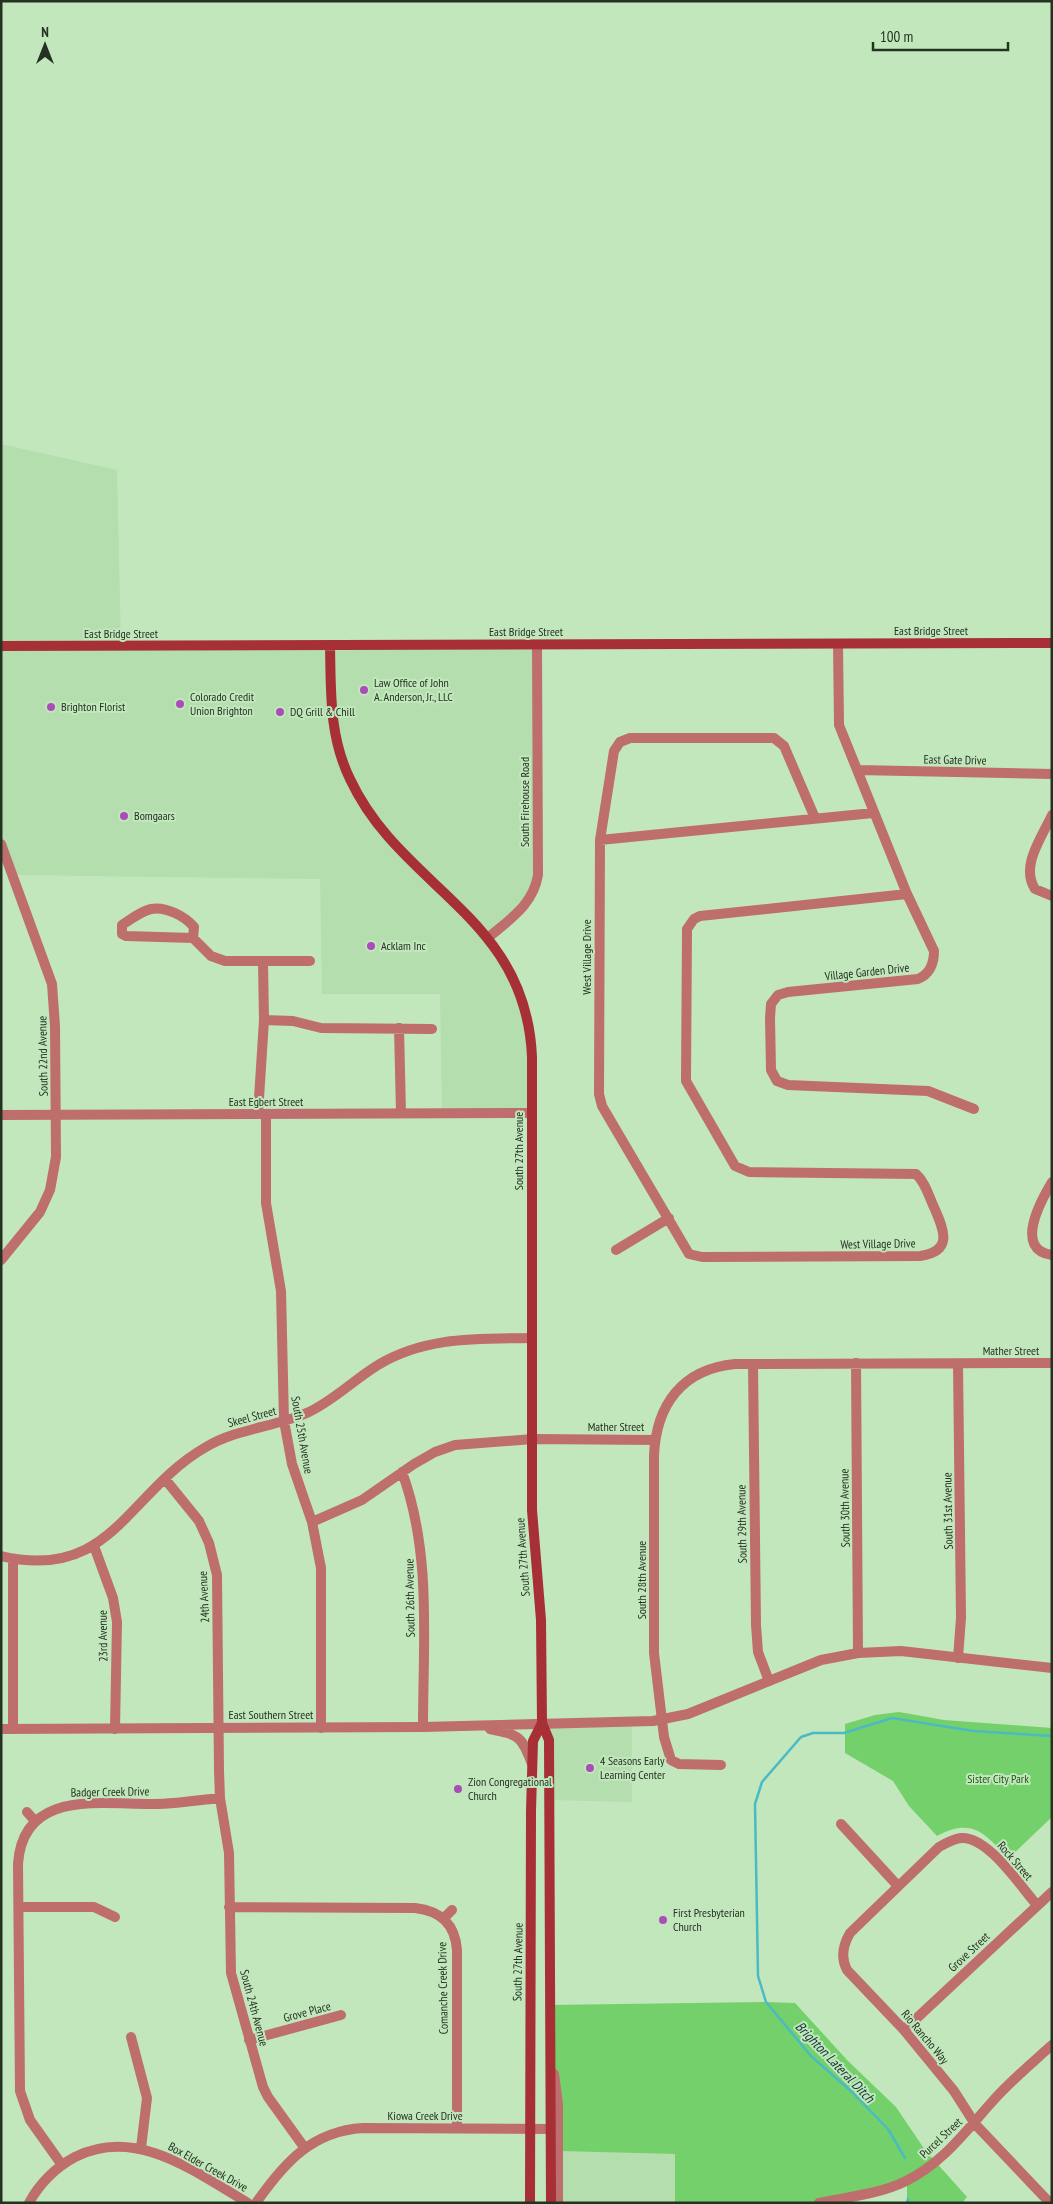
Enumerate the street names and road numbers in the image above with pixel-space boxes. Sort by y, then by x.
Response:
street label: East Bridge Street [894,623,969,638]
street label: East Bridge Street [489,624,564,639]
street label: East Bridge Street [84,626,159,641]
street label: East Gate Drive [923,751,987,768]
street label: South Firehouse Road [517,757,532,847]
street label: West Village Drive [579,919,594,995]
street label: Village Garden Drive [823,960,910,984]
street label: South 22nd Avenue [34,1016,51,1096]
street label: East Egbert Street [229,1094,304,1109]
street label: South 27th Avenue [511,1112,526,1190]
street label: West Village Drive [840,1235,916,1252]
street label: Mather Street [983,1343,1040,1358]
street label: South 25th Avenue [288,1395,317,1475]
street label: Skeel Street [226,1403,278,1430]
street label: Mather Street [588,1419,645,1434]
street label: South 30th Avenue [836,1469,853,1547]
street label: South 31st Avenue [939,1472,956,1550]
street label: South 29th Avenue [733,1485,750,1563]
street label: South 27th Avenue [512,1517,533,1597]
street label: South 28th Avenue [634,1541,649,1619]
street label: South 26th Avenue [401,1559,418,1637]
street label: 24th Avenue [195,1571,212,1623]
street label: 23rd Avenue [95,1610,110,1662]
street label: East Southern Street [229,1707,314,1722]
street label: Badger Creek Drive [70,1783,150,1800]
street label: Rock Street [994,1838,1037,1884]
street label: South 27th Avenue [509,1923,526,2001]
street label: Grove Street [945,1928,993,1975]
street label: Comanche Creek Drive [434,1942,451,2034]
street label: South 24th Avenue [237,1968,272,2048]
street label: Grove Place [282,1998,332,2025]
street label: Rio Rancho Way [898,2007,953,2067]
street label: Kiowa Creek Drive [387,2108,463,2123]
street label: Purcel Street [916,2114,966,2161]
street label: Box Elder Creek Drive [166,2138,251,2195]

